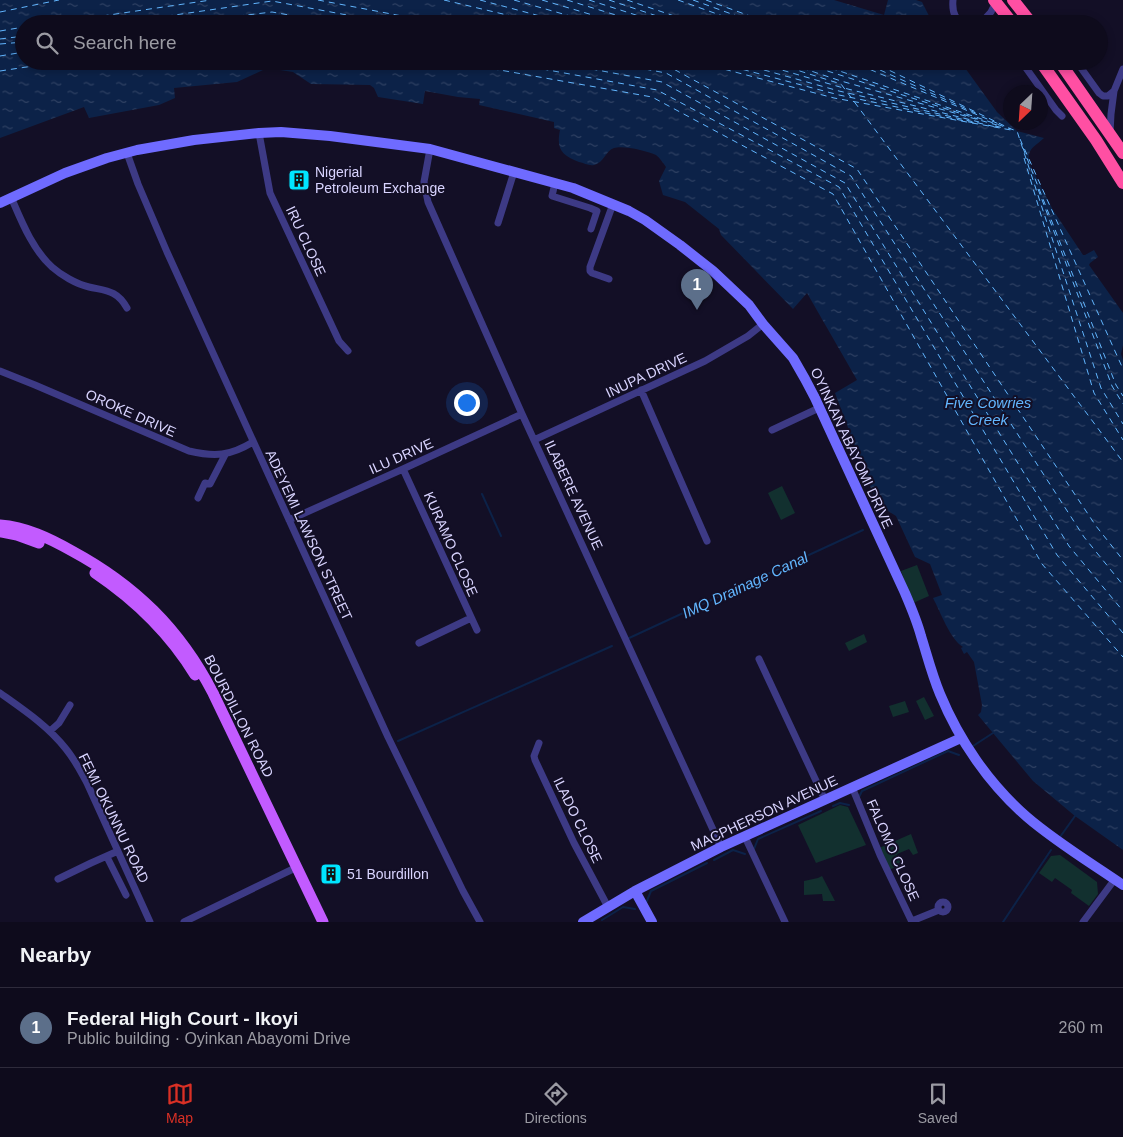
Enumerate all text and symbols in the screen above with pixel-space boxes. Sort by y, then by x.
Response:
search box [15,15,1108,70]
icon: search [33,29,61,57]
text: Search here [73,32,177,53]
north arrow [1003,85,1048,130]
place label: Nigerial Petroleum Exchange [315,164,445,196]
building icon: Nigerial Petroleum Exchange [287,168,311,192]
street label: IRU CLOSE [283,203,329,279]
pin: 1 [681,269,713,310]
street label: INUPA DRIVE [603,349,689,401]
street label: OYINKAN ABAYOMI DRIVE [808,365,896,531]
street label: OROKE DRIVE [83,386,179,440]
your location [454,390,480,416]
water label: Five Cowries Creek [945,394,1032,428]
street label: ILU DRIVE [366,435,436,477]
street label: ILABERE AVENUE [542,438,606,552]
street label: ADEYEMI LAWSON STREET [262,447,356,623]
street label: KURAMO CLOSE [421,489,481,599]
water label: IMQ Drainage Canal [679,548,811,622]
street label: BOURDILLON ROAD [201,652,277,780]
street label: FEMI OKUNNU ROAD [76,751,152,885]
street label: MACPHERSON AVENUE [688,772,840,854]
street label: ILADO CLOSE [550,775,606,865]
street label: FALOMO CLOSE [863,797,923,903]
building icon: 51 Bourdillon [319,862,343,886]
place label: 51 Bourdillon [347,866,429,882]
text: Nearby [20,943,91,966]
text: Federal High Court - Ikoyi [67,1008,298,1029]
text: 1 [32,1019,40,1036]
text: 260 m [1059,1019,1103,1036]
text: Public building · Oyinkan Abayomi Drive [67,1030,351,1047]
tab: Map [166,1080,194,1126]
tab: Directions [525,1080,587,1126]
tab: Saved [918,1080,957,1126]

